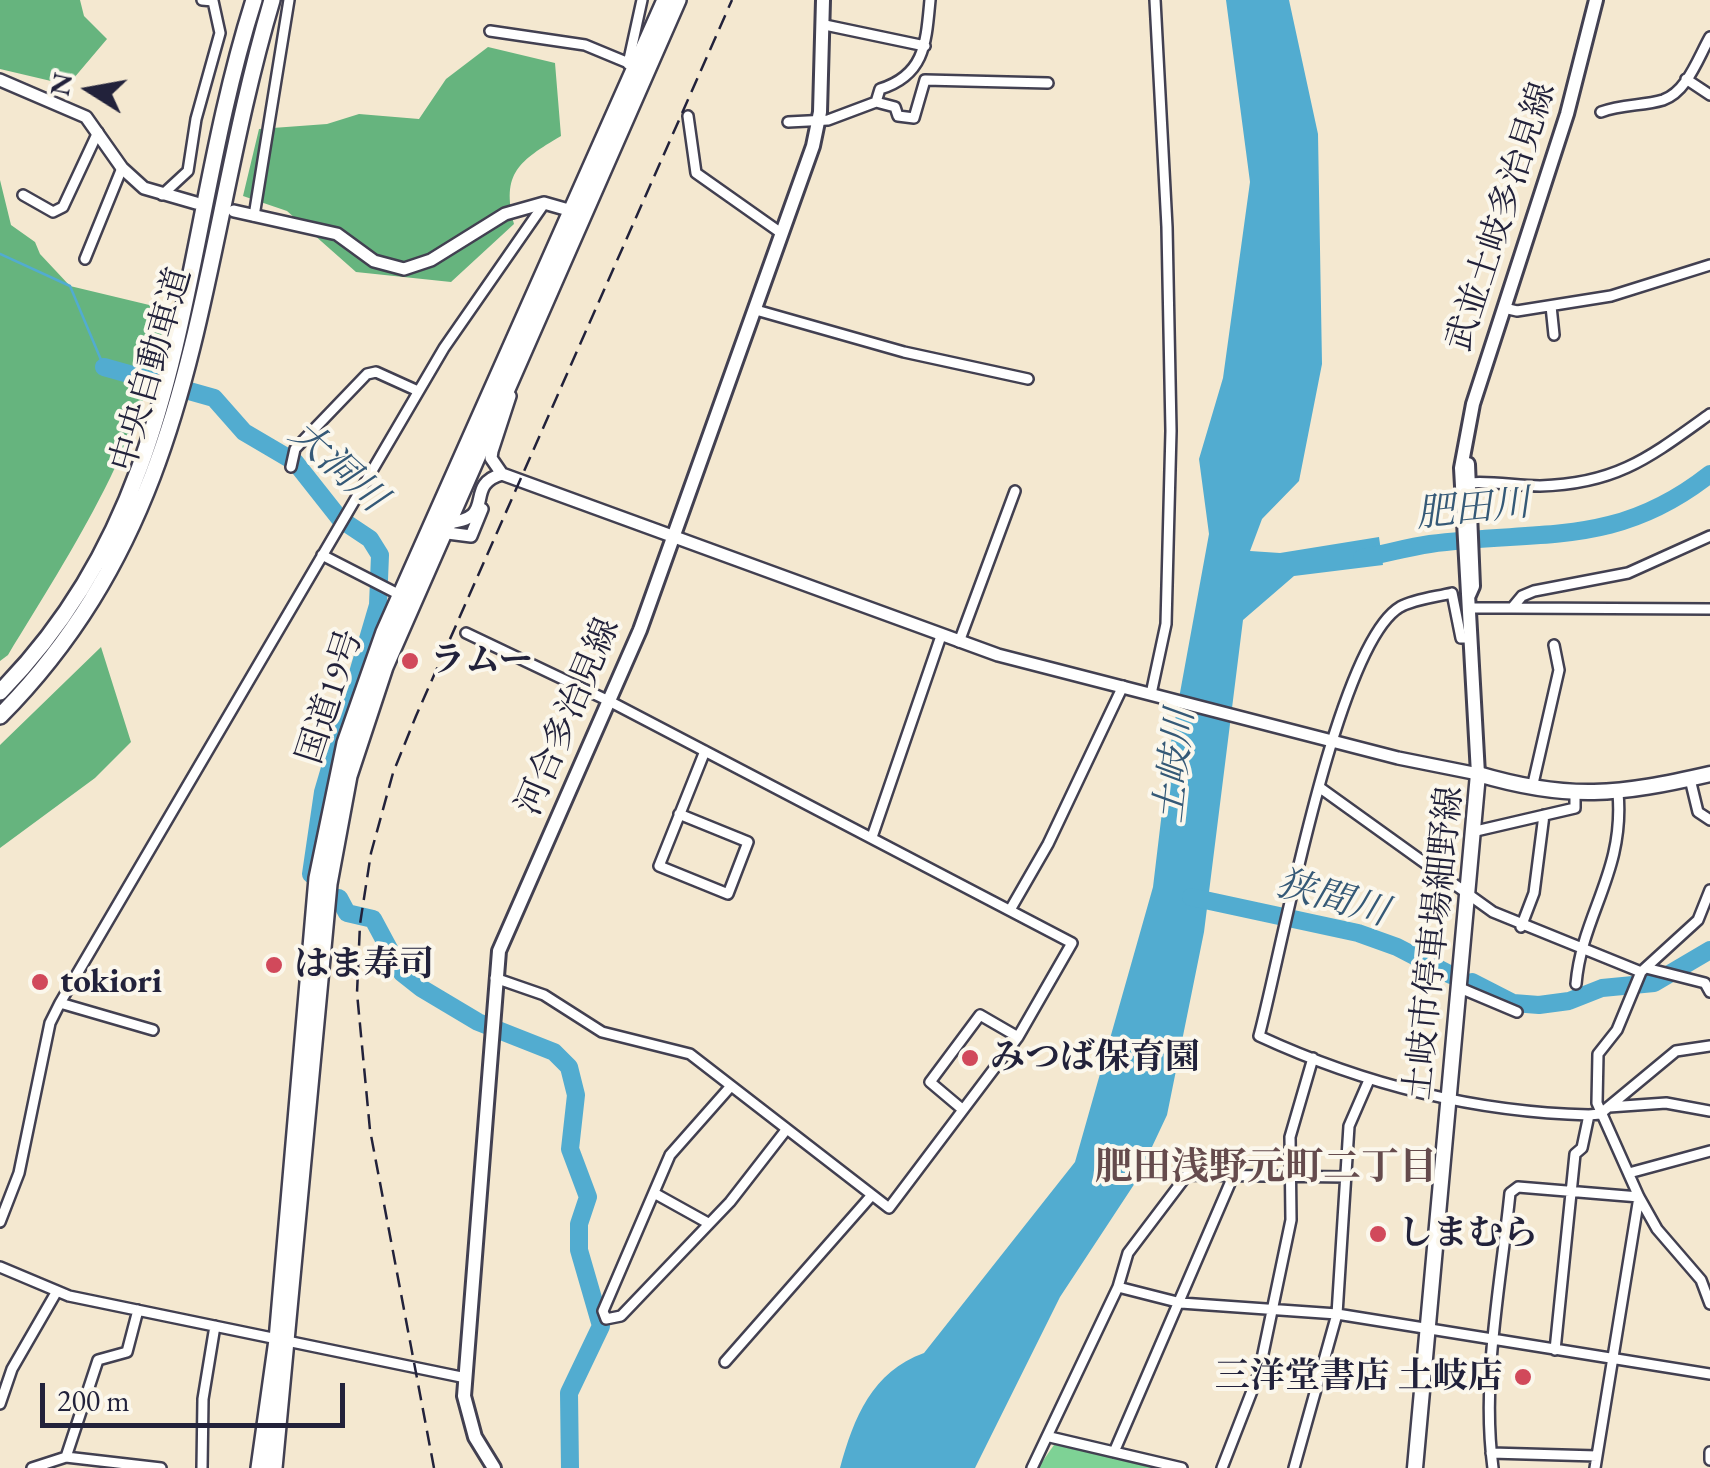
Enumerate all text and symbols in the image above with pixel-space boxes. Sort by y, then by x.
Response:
north arrow [40,40,140,140]
text: N [41,70,80,99]
street label: 武並土岐多治見線 [1439,77,1565,357]
street label: 中央自動車道 [103,263,201,477]
water label: 大洞川 [279,412,395,522]
water label: 肥田川 [1414,481,1532,539]
street label: 河合多治見線 [509,612,629,822]
street label: 国道19号 [290,625,372,769]
place label: ラムー [430,640,533,682]
marker: ラムー [399,650,421,672]
water label: 土岐川 [1147,707,1205,825]
street label: 土岐市停車場細野線 [1398,784,1472,1102]
water label: 狭間川 [1271,861,1393,937]
place label: はま寿司 [294,944,434,986]
marker: はま寿司 [263,954,285,976]
place label: tokiori [60,961,162,1003]
marker: tokiori [29,971,51,993]
place label: みつば保育園 [990,1037,1200,1079]
marker: みつば保育園 [959,1047,981,1069]
district label: 肥田浅野元町二丁目 [1095,1146,1437,1192]
place label: しまむら [1398,1213,1538,1255]
marker: しまむら [1367,1223,1389,1245]
place label: 三洋堂書店 土岐店 [1215,1356,1503,1398]
scale bar [45,1363,350,1425]
marker: 三洋堂書店 土岐店 [1512,1366,1534,1388]
text: 200 m [57,1381,130,1420]

